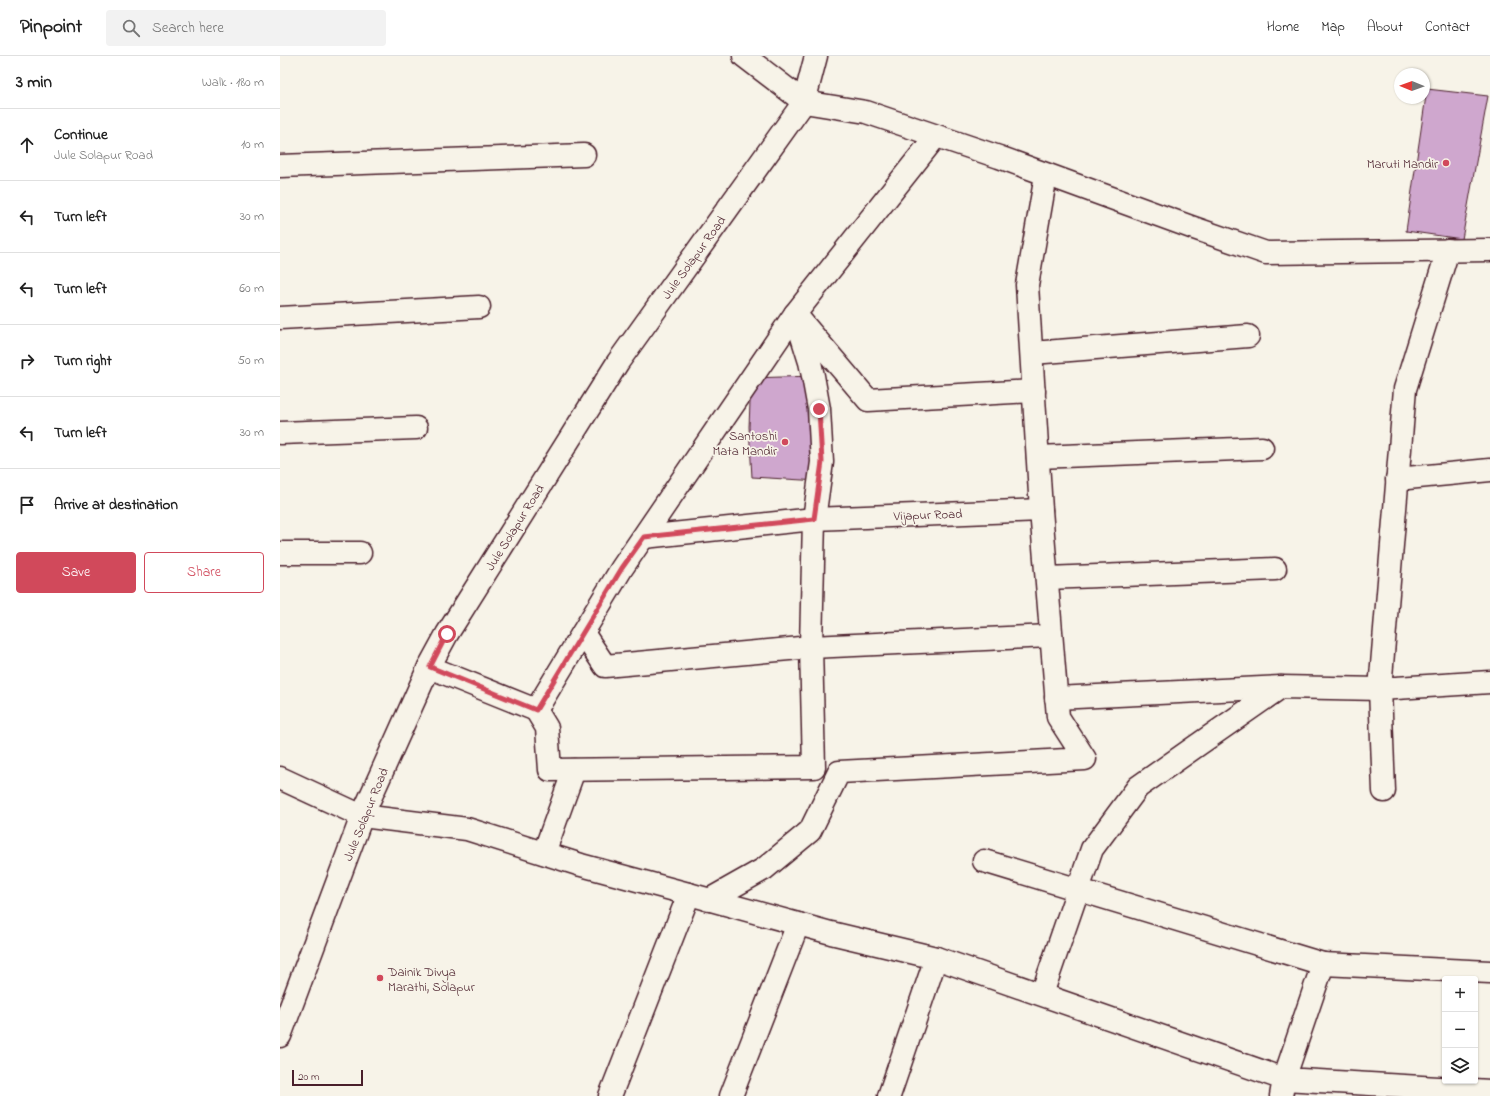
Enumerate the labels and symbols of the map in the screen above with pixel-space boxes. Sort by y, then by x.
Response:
north arrow [1394,68,1430,104]
place label: Maruti Mandir [1367,155,1439,174]
marker: Maruti Mandir [1441,158,1451,168]
street label: Jule Solapur Road [657,212,731,303]
route end [810,400,828,418]
place label: Santoshi Mata Mandir [712,427,778,461]
marker: Santoshi Mata Mandir [780,437,790,447]
street label: Jule Solapur Road [481,480,550,575]
street label: Vijapur Road [892,505,963,526]
route start [438,625,456,643]
street label: Jule Solapur Road [339,764,394,864]
place label: Dainik Divya Marathi, Solapur [387,963,476,997]
marker: Dainik Divya Marathi, Solapur [375,973,385,983]
scale bar [292,1068,363,1087]

